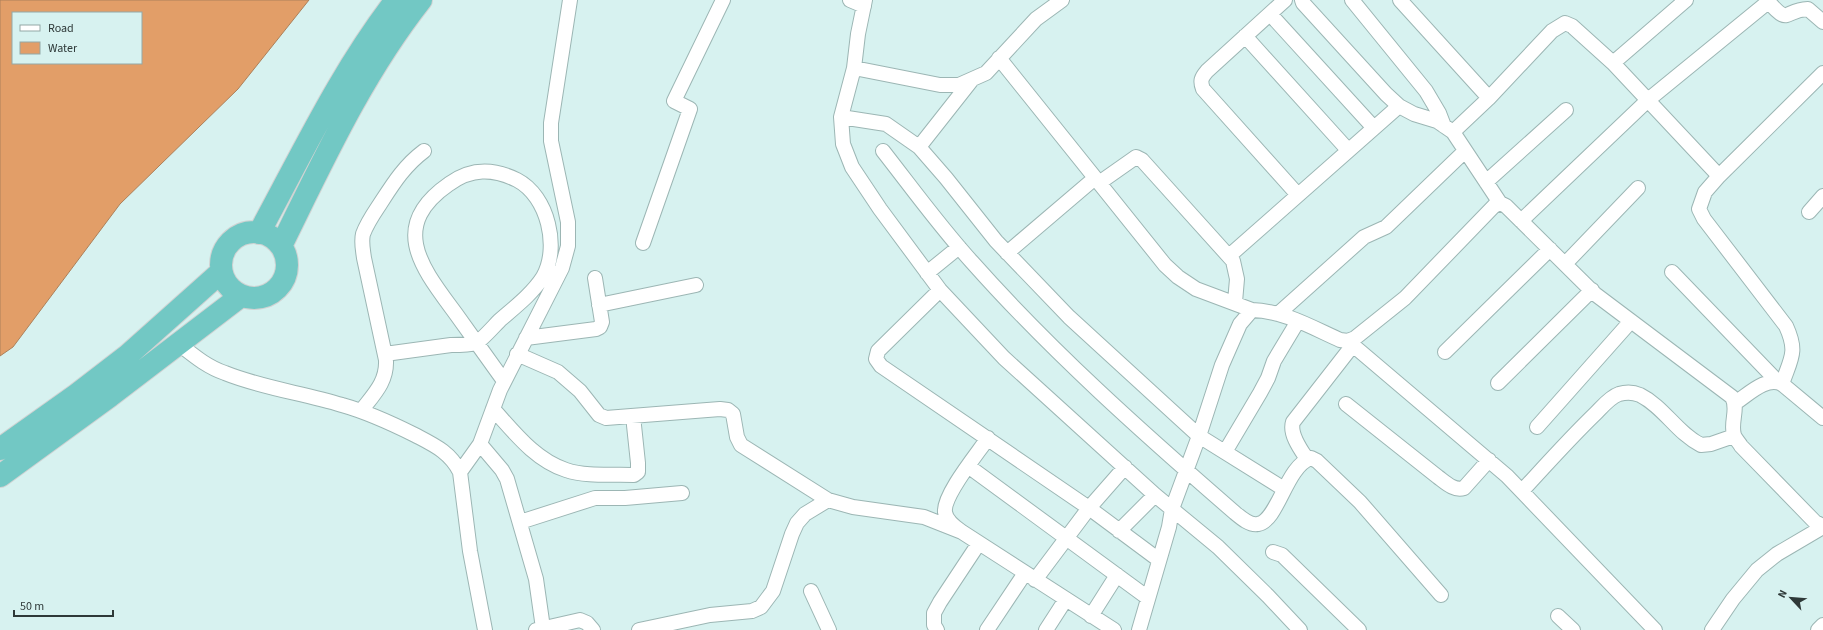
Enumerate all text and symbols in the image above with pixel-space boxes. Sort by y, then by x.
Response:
legend [12,12,142,64]
text: Road [48,20,74,37]
text: Water [48,40,78,57]
north arrow [1771,578,1811,618]
text: N [1774,587,1791,600]
scale bar [14,592,113,618]
text: 50 m [20,598,44,615]

